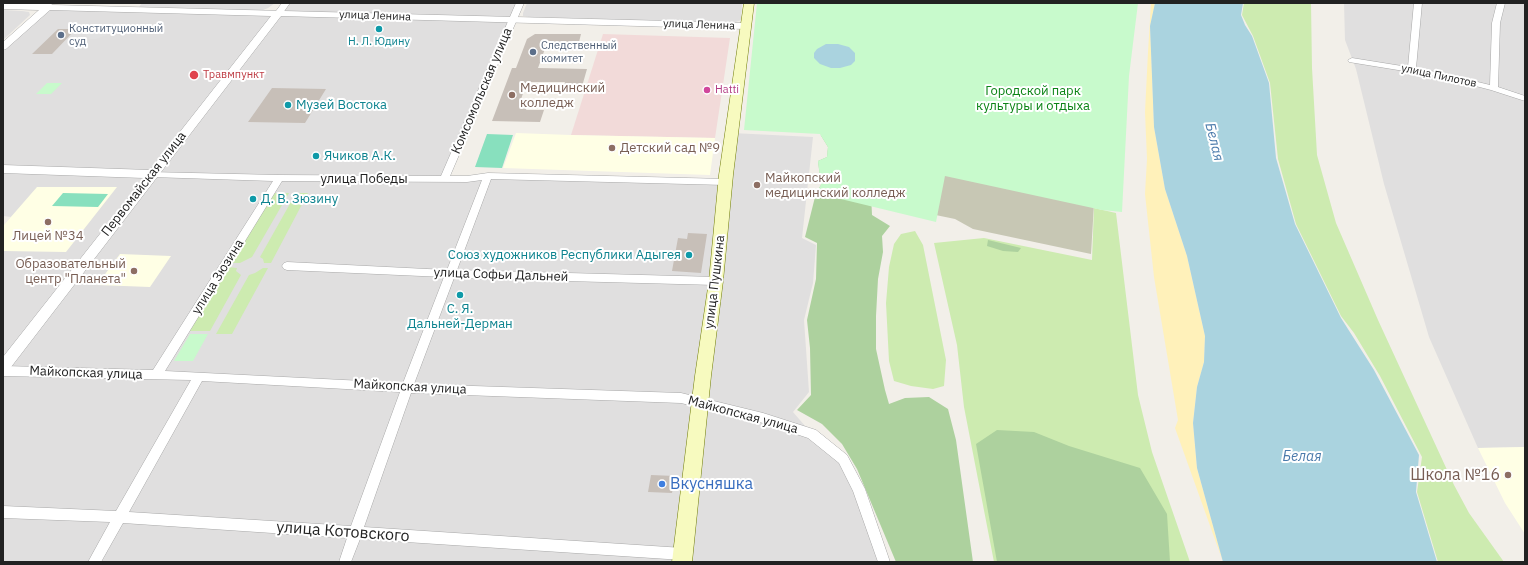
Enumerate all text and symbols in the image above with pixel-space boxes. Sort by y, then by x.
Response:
street label: улица Ленина [339,8,411,24]
street label: улица Ленина [663,17,735,33]
place label: Конституционный суд [69,22,163,48]
marker: Н. Л. Юдину [374,24,384,34]
street label: Комсомольская улица [448,26,516,156]
marker: Конституционный суд [56,30,66,40]
place label: Н. Л. Юдину [348,35,410,49]
place label: Следственный комитет [541,39,617,65]
marker: Следственный комитет [528,47,538,57]
street label: улица Пилотов [1400,62,1478,90]
place label: Травмпункт [203,68,264,82]
marker: Травмпункт [188,69,200,81]
place label: Медицинский колледж [520,80,605,111]
place label: Hatti [715,83,739,97]
park label: Городской парк культуры и отдыха [976,83,1090,114]
marker: Hatti [702,85,712,95]
marker: Медицинский колледж [507,90,517,100]
place label: Музей Востока [296,97,387,113]
marker: Музей Востока [283,100,293,110]
water label: Белая [1201,121,1227,163]
street label: Первомайская улица [98,129,190,239]
place label: Детский сад №9 [620,140,720,156]
marker: Детский сад №9 [607,143,617,153]
place label: Ячиков А.К. [324,148,396,164]
marker: Ячиков А.К. [311,151,321,161]
place label: Майкопский медицинский колледж [765,170,905,201]
street label: улица Победы [320,171,408,187]
marker: Майкопский медицинский колледж [752,180,762,190]
place label: Д. В. Зюзину [261,191,338,207]
marker: Д. В. Зюзину [248,194,258,204]
marker: Лицей №34 [43,217,53,227]
place label: Лицей №34 [12,228,84,244]
street label: улица Пушкина [702,234,728,330]
street label: улица Зюзина [189,237,247,317]
place label: Союз художников Республики Адыгея [448,247,681,263]
marker: Союз художников Республики Адыгея [684,250,694,260]
place label: Образовательный центр "Планета" [15,256,126,287]
street label: улица Софьи Дальней [433,265,569,285]
marker: Образовательный центр "Планета" [129,266,139,276]
marker: С. Я. Дальней-Дерман [455,290,465,300]
place label: С. Я. Дальней-Дерман [407,301,513,332]
street label: Майкопская улица [29,363,143,383]
street label: Майкопская улица [353,376,467,398]
street label: Майкопская улица [686,393,800,437]
water label: Белая [1282,449,1322,465]
place label: Школа №16 [1410,465,1500,485]
marker: Школа №16 [1503,470,1513,480]
place label: Вкусняшка [670,474,753,494]
marker: Вкусняшка [657,479,667,489]
street label: улица Котовского [276,518,410,546]

